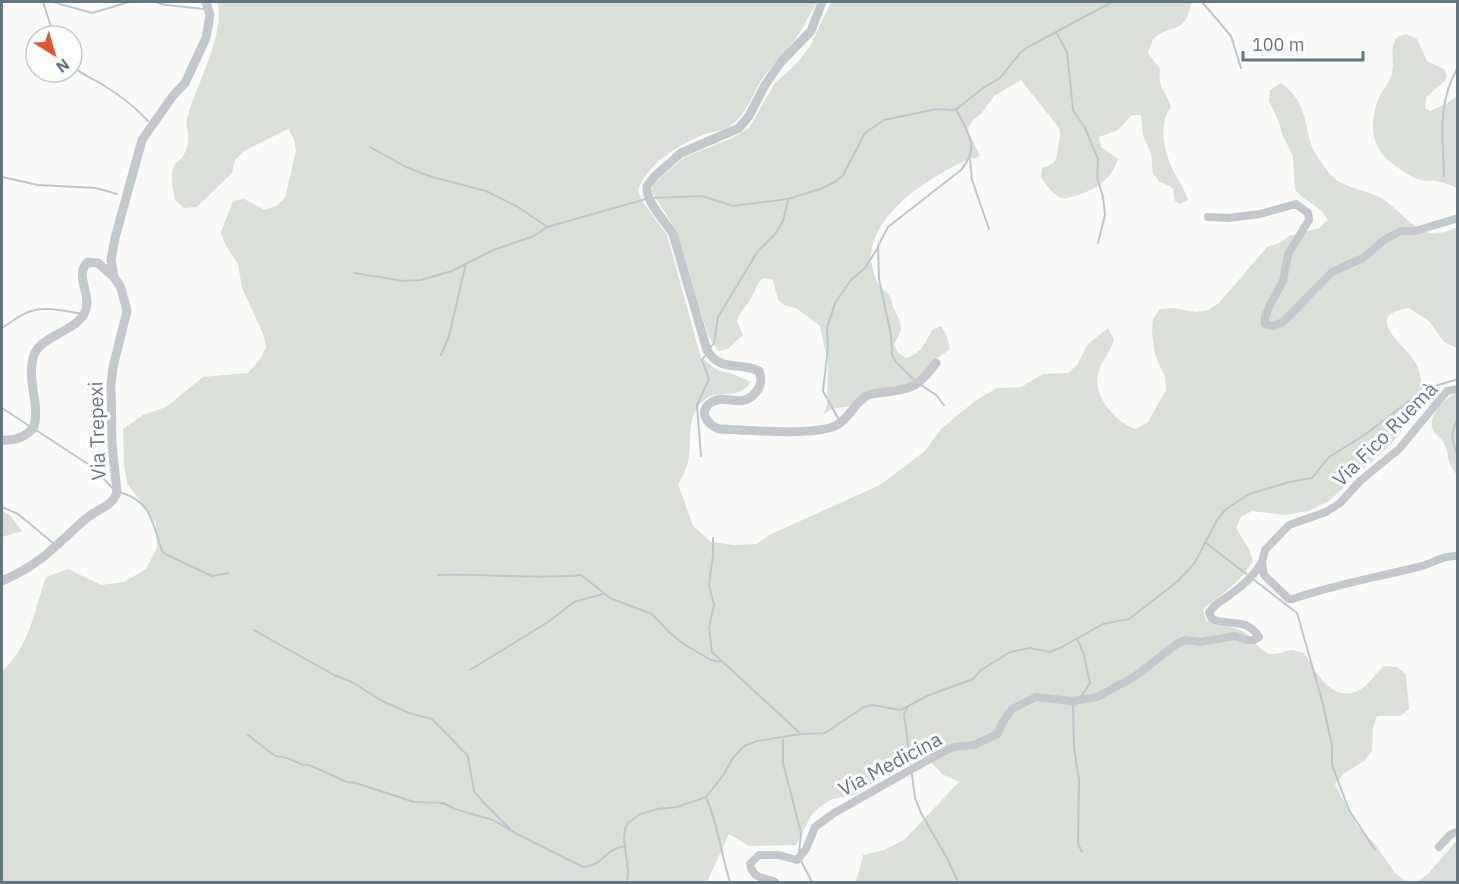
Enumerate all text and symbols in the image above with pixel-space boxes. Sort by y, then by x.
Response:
north arrow [24,24,84,84]
scale bar [1243,24,1363,62]
text: 100 m [1252,33,1304,56]
text: N [52,55,74,77]
street label: Via Fico Ruemà [1326,375,1443,492]
street label: Via Trepexi [81,381,112,481]
street label: Via Medicina [833,725,946,802]

